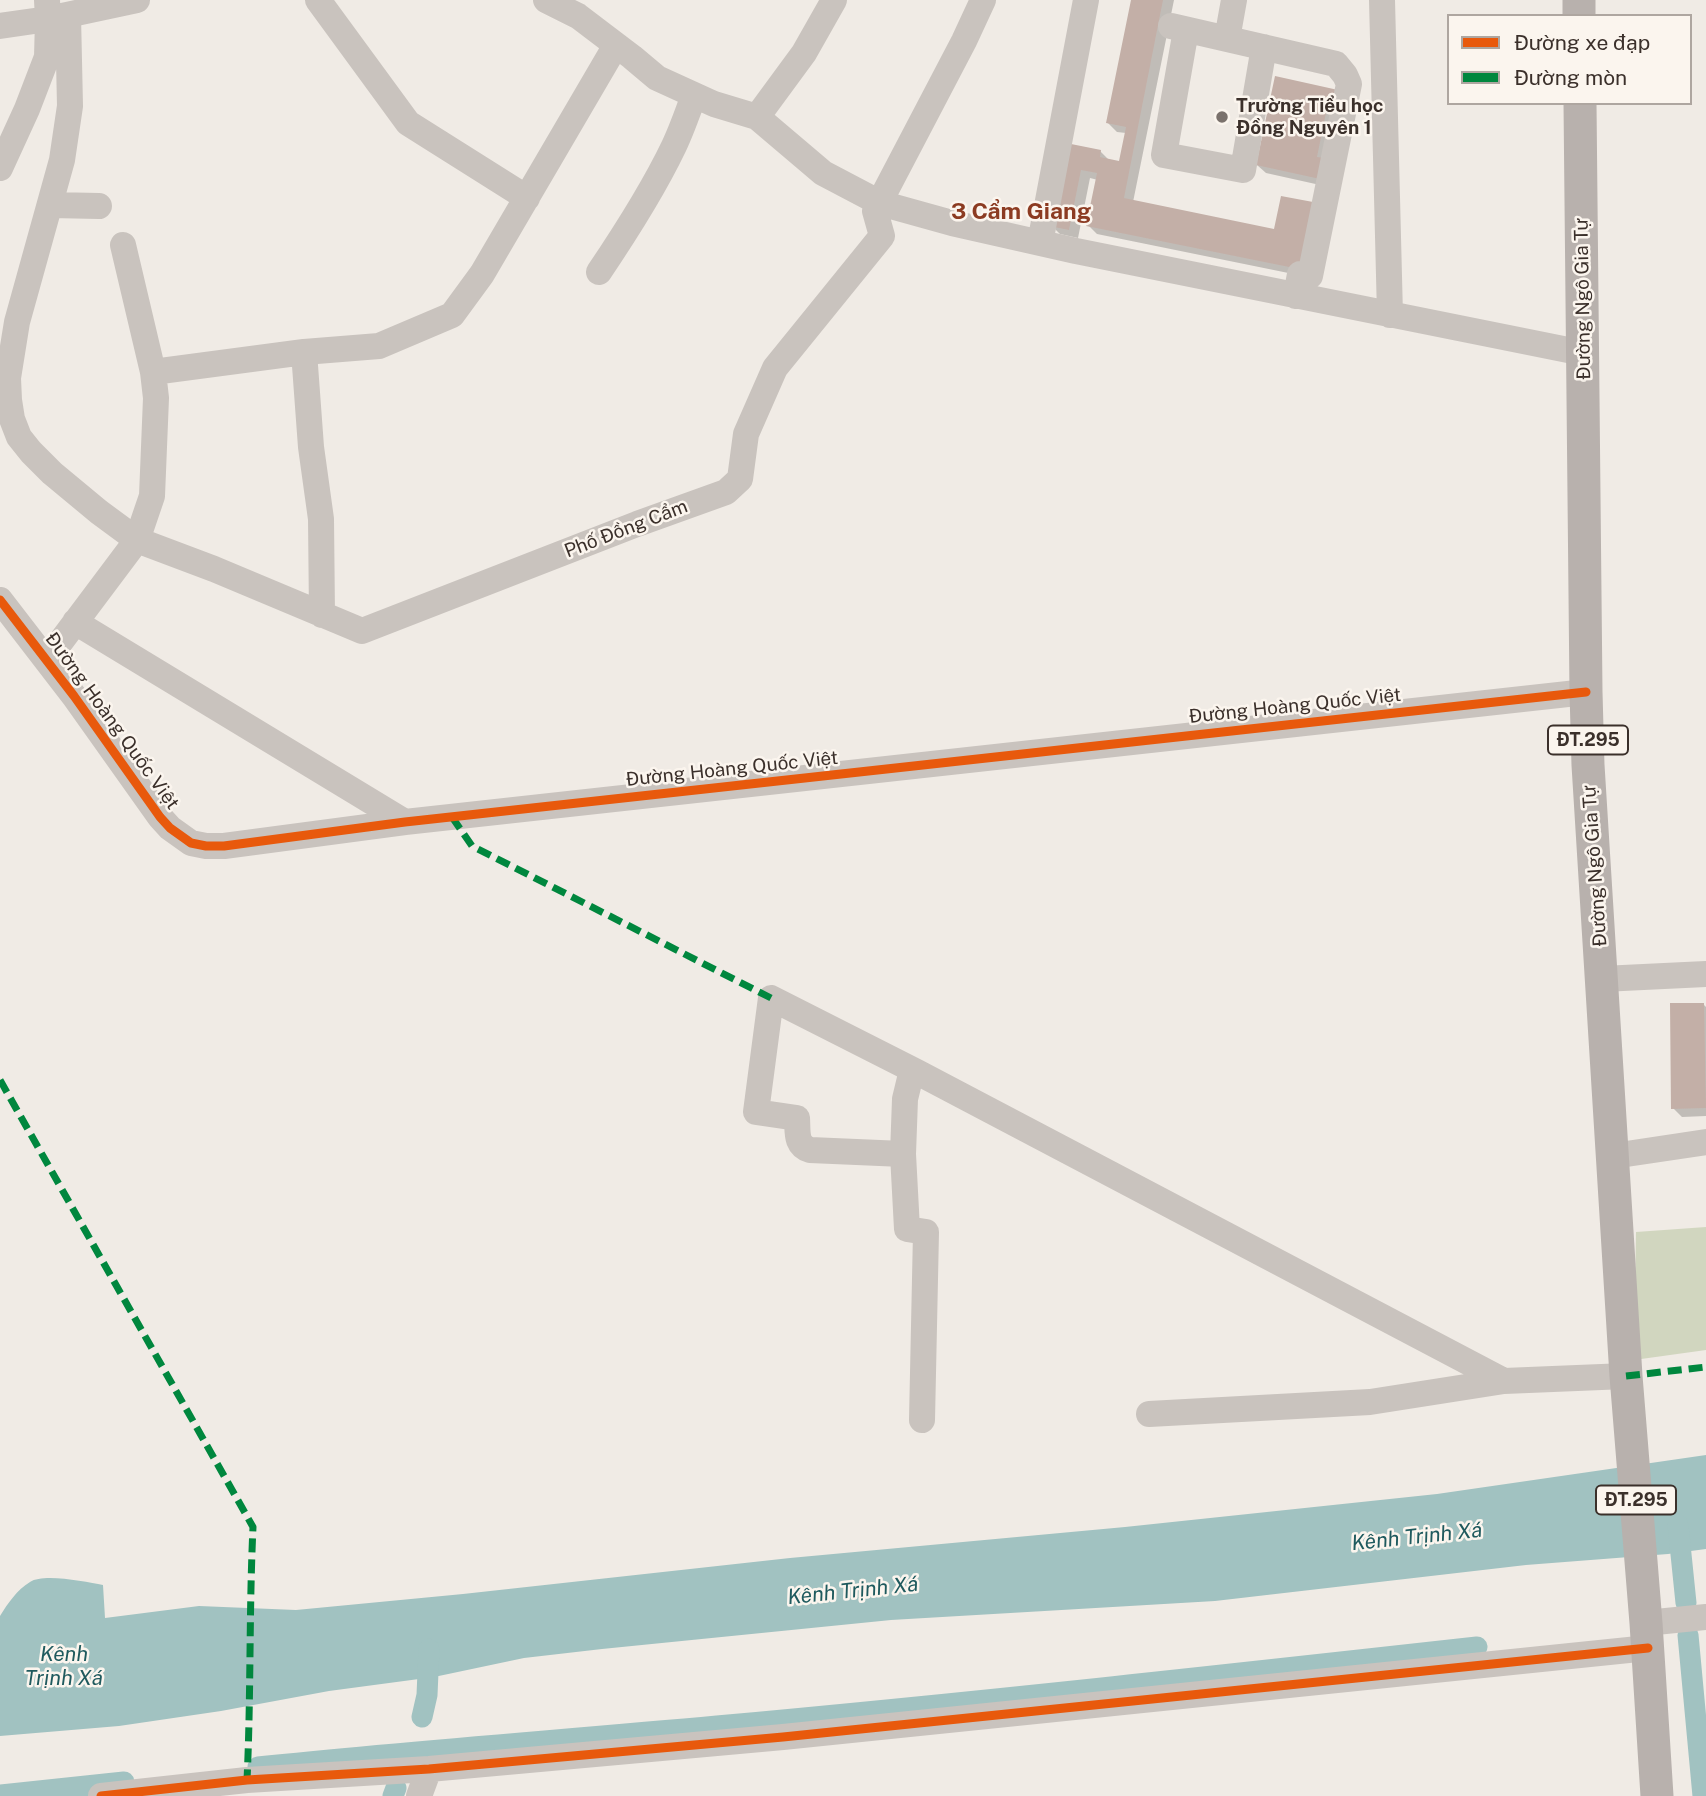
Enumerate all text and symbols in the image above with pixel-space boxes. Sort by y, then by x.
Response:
legend [1447,14,1692,105]
text: Đường xe đạp [1514,30,1650,55]
text: Đường mòn [1514,65,1627,90]
place label: Trường Tiểu học Đồng Nguyên 1 [1236,95,1383,139]
marker: Trường Tiểu học Đồng Nguyên 1 [1214,109,1230,125]
district label: 3 Cẩm Giang [951,198,1091,226]
street label: Đường Ngô Gia Tự [1570,218,1596,380]
street label: Phố Đồng Cẩm [561,495,691,563]
street label: Đường Hoàng Quốc Việt [40,628,184,814]
street label: Đường Hoàng Quốc Việt [1188,684,1402,728]
road number: ĐT.295 [1548,726,1628,754]
street label: Đường Hoàng Quốc Việt [625,747,839,791]
street label: Đường Ngô Gia Tự [1578,785,1612,947]
road number: ĐT.295 [1596,1485,1676,1514]
water label: Kênh Trịnh Xá [1350,1518,1484,1556]
water label: Kênh Trịnh Xá [786,1572,920,1610]
water label: Kênh Trịnh Xá [25,1642,103,1692]

